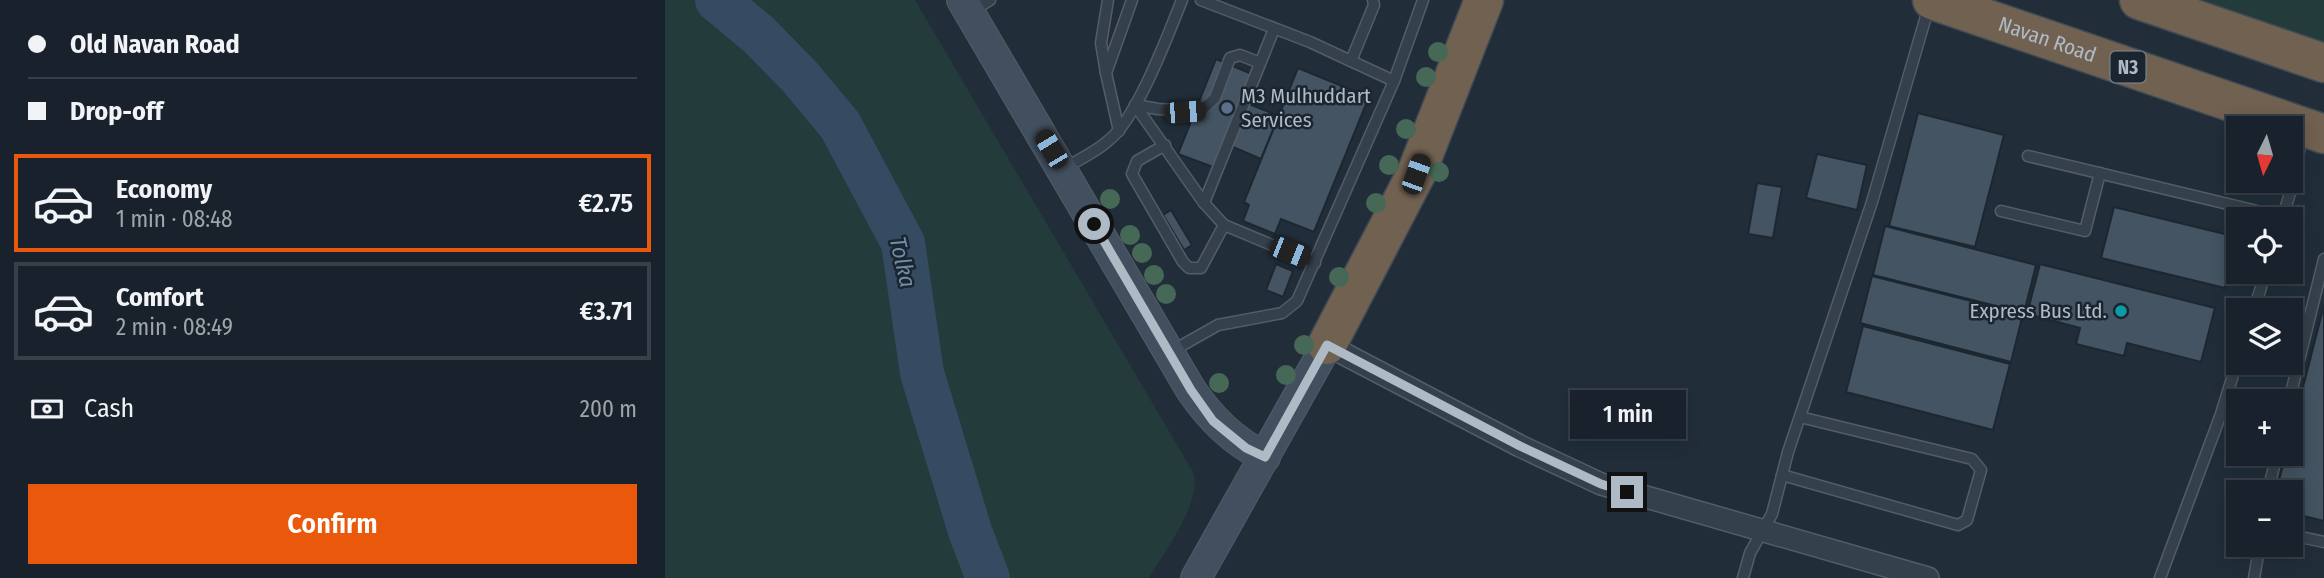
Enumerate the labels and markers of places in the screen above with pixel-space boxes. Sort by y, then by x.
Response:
place label: M3 Mulhuddart Services [1241,83,1371,133]
marker: M3 Mulhuddart Services [1219,100,1235,116]
place label: Express Bus Ltd. [1970,298,2107,324]
marker: Express Bus Ltd. [2113,303,2129,319]

